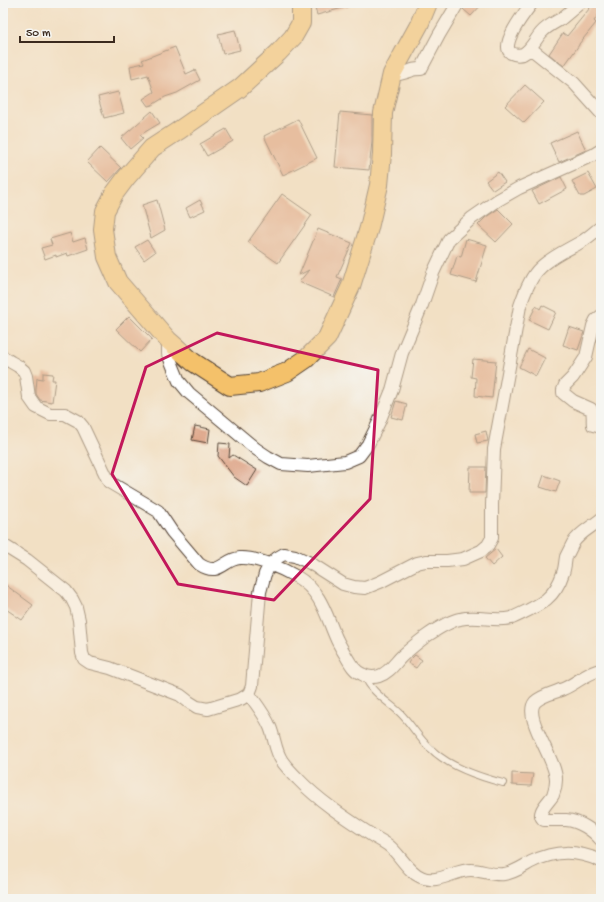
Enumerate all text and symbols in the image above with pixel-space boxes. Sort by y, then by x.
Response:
scale bar [20,18,114,44]
text: 50 m [26,27,51,41]

